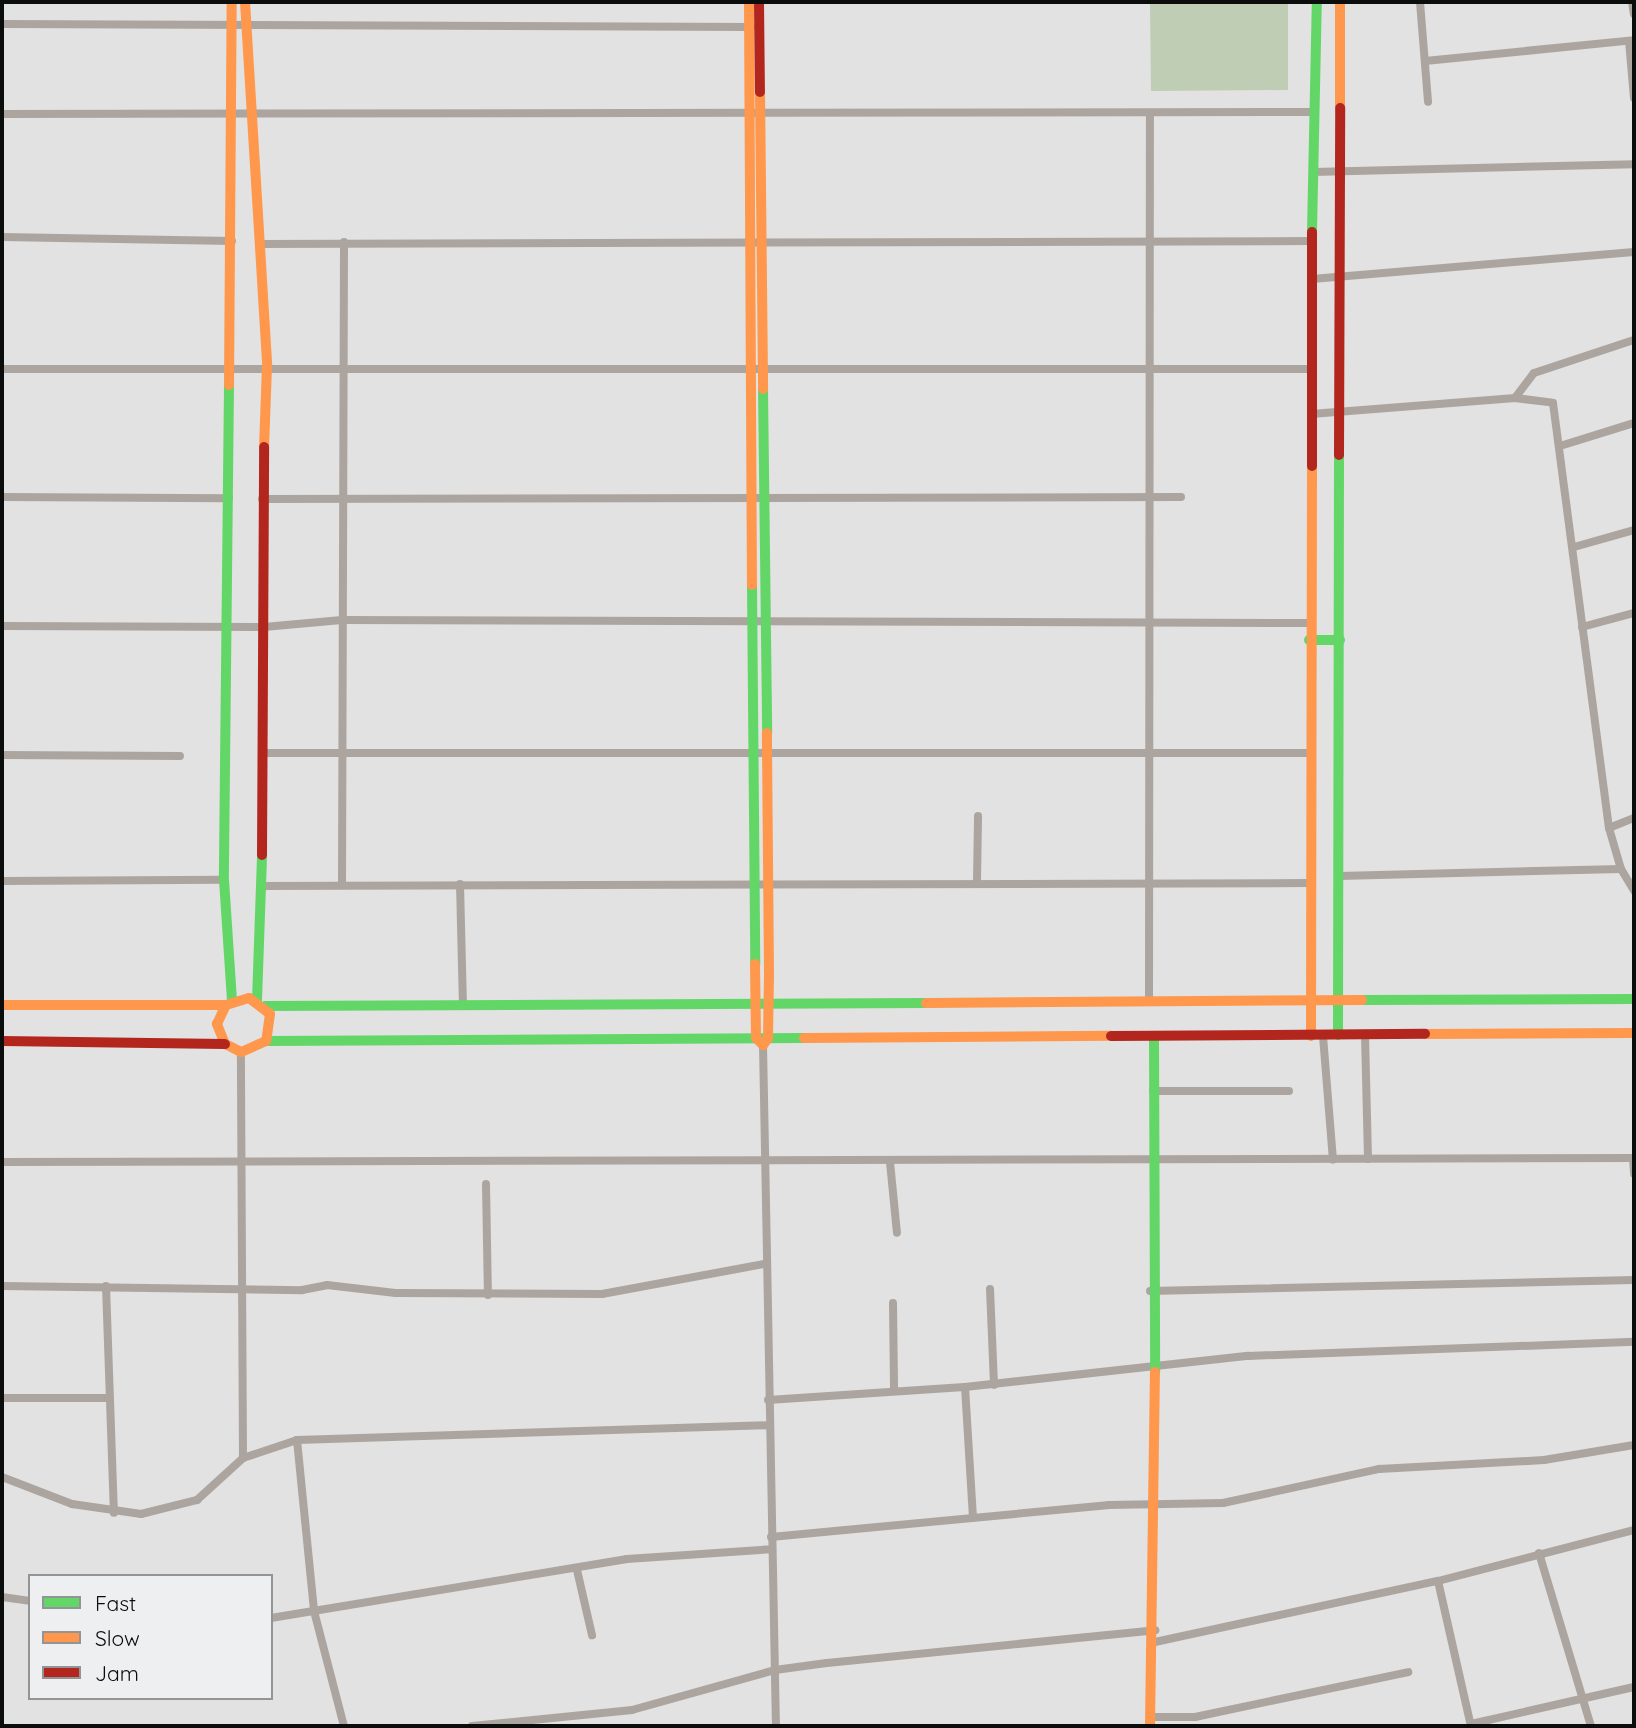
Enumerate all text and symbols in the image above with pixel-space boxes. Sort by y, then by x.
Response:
legend [28,1574,273,1700]
text: Fast [95,1590,136,1616]
text: Slow [95,1625,140,1651]
text: Jam [95,1660,139,1686]

